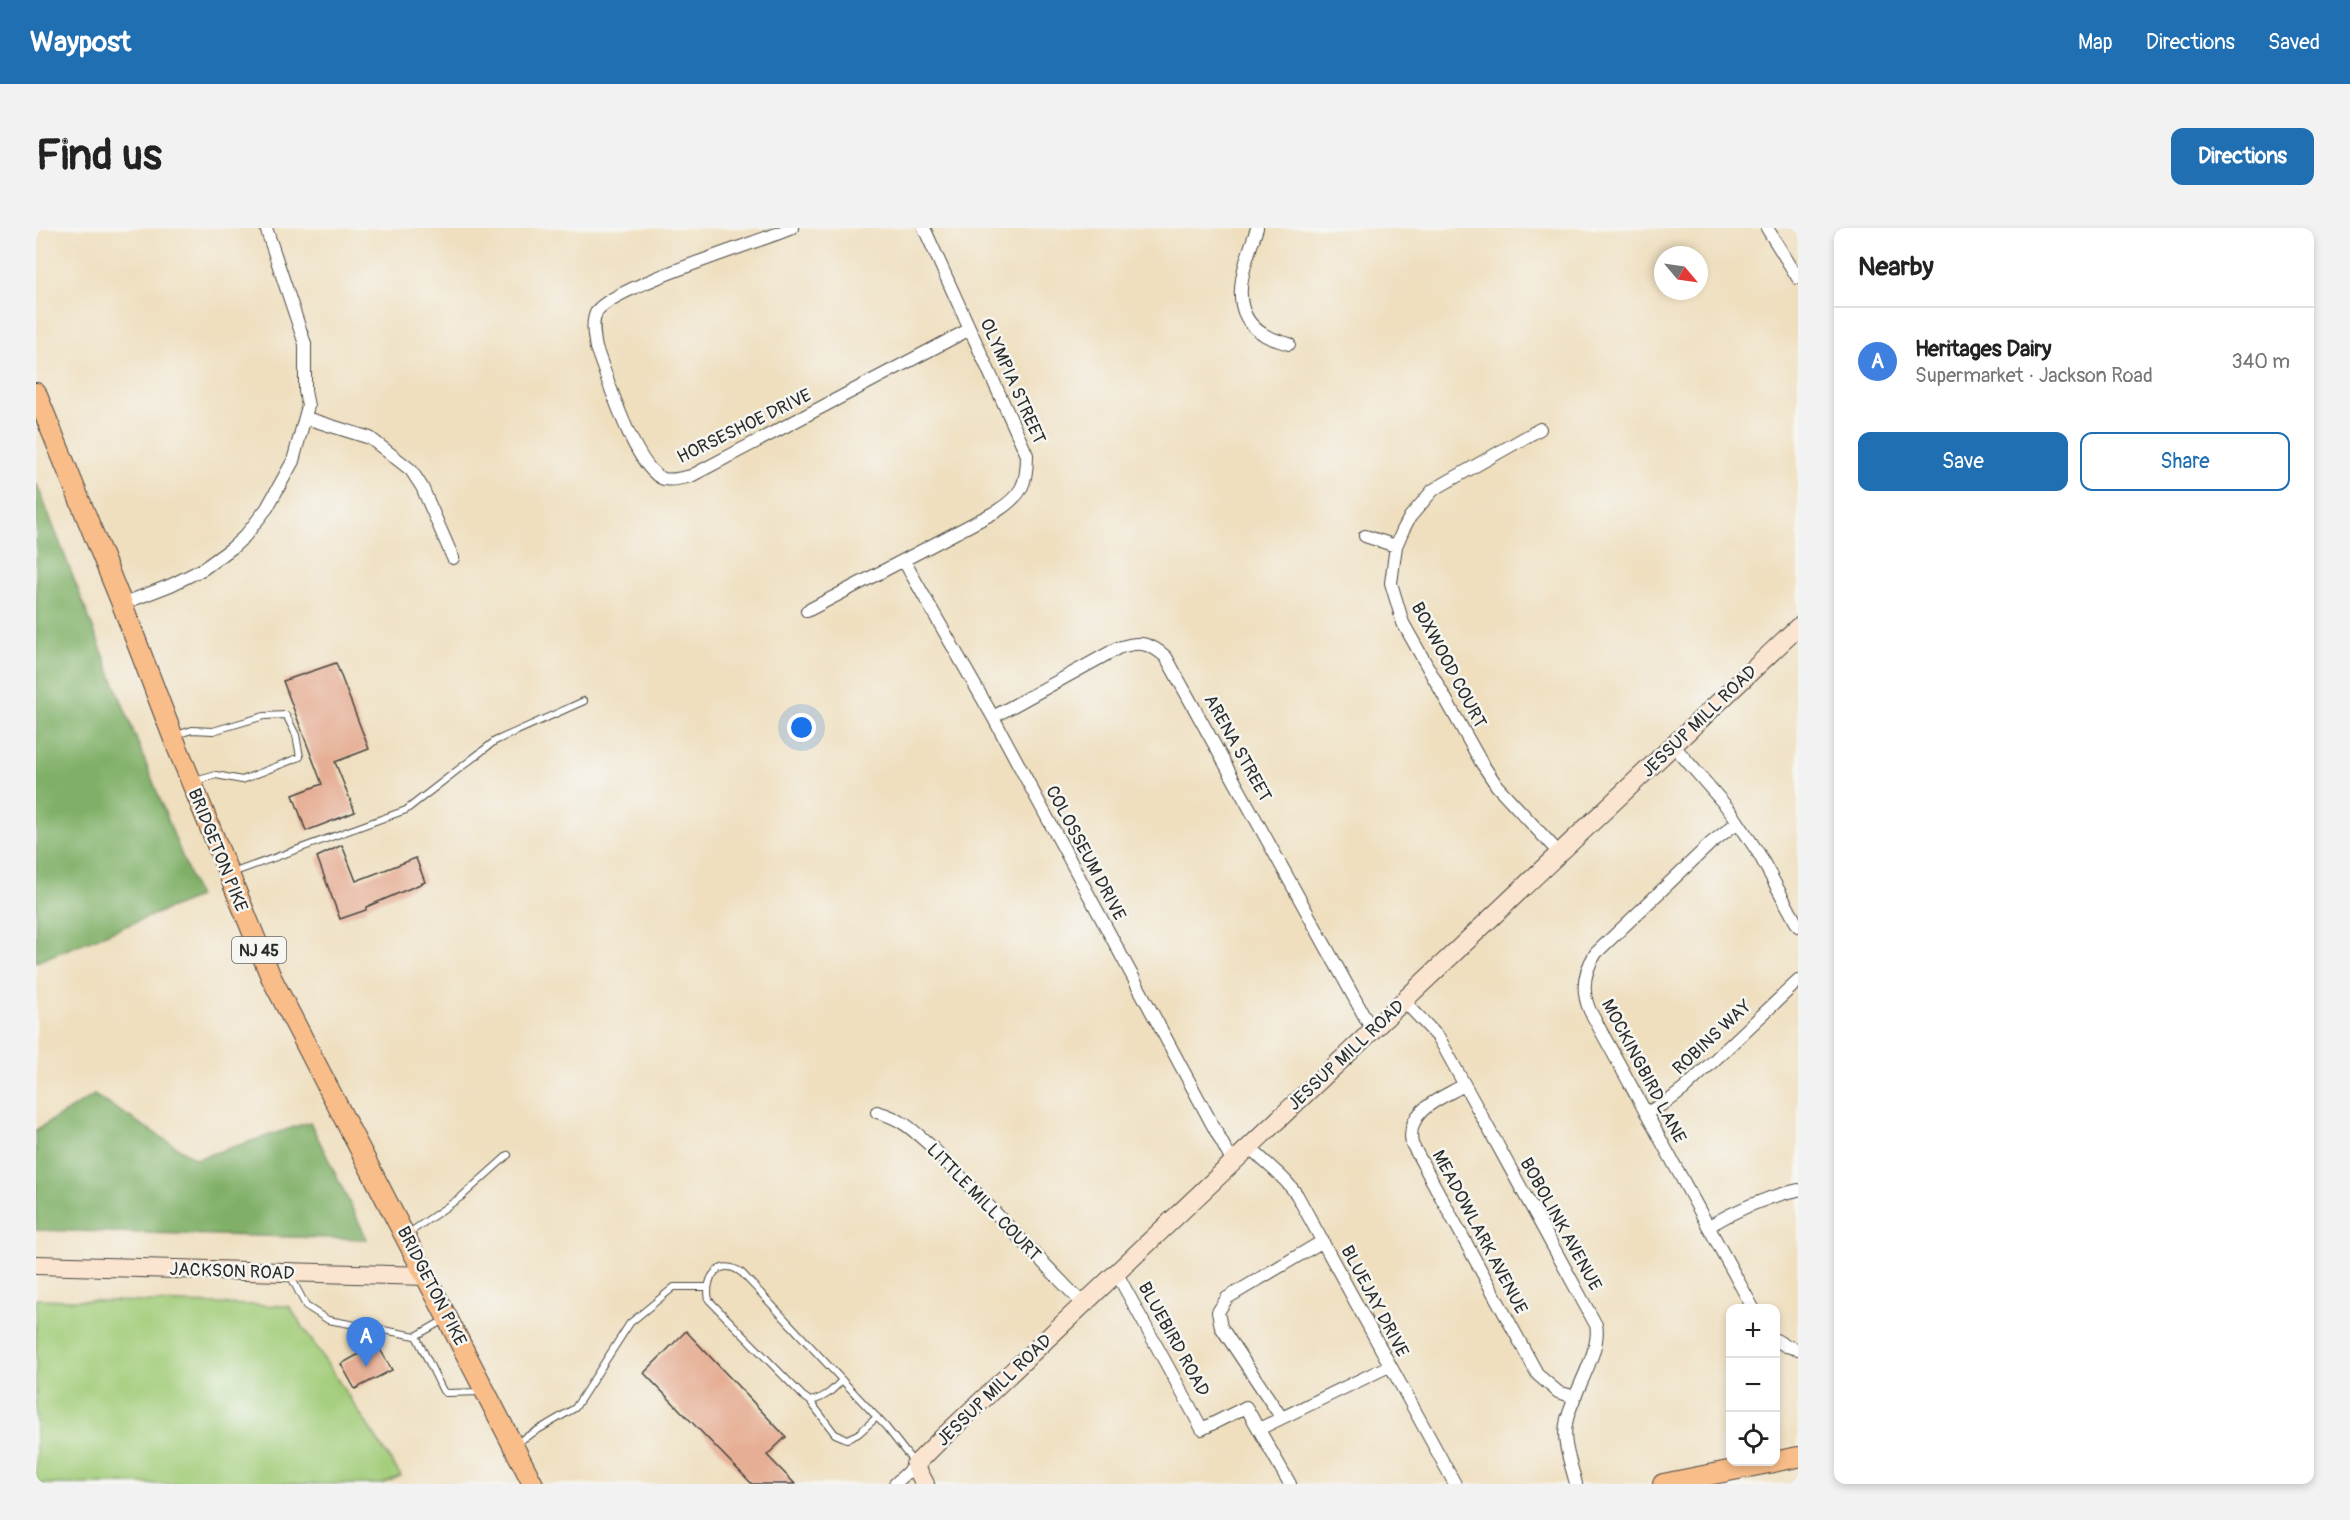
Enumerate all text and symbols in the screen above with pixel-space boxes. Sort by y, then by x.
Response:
text: Waypost [30,25,131,60]
text: Map [2078,29,2113,56]
text: Directions [2146,29,2235,56]
text: Saved [2268,29,2320,56]
button: Directions [2171,128,2314,185]
text: Find us [36,130,162,182]
north arrow [1654,246,1708,300]
text: Nearby [1858,251,1934,283]
street label: OLYMPIA STREET [975,315,1051,448]
text: Heritages Dairy [1915,335,2051,363]
text: A [1871,349,1884,374]
text: 340 m [2231,349,2290,374]
text: Supermarket · Jackson Road [1915,363,2153,388]
street label: HORSESHOE DRIVE [673,384,815,469]
button: Save [1858,432,2068,491]
button: Share [2080,432,2290,491]
street label: BOXWOOD COURT [1406,598,1491,732]
street label: JESSUP MILL ROAD [1637,660,1762,782]
street label: ARENA STREET [1199,691,1277,806]
your location [787,713,816,742]
street label: COLOSSEUM DRIVE [1040,782,1131,925]
street label: BRIDGETON PIKE [182,785,253,915]
road number: NJ 45 [232,937,286,963]
street label: ROBINS WAY [1668,994,1757,1080]
street label: JESSUP MILL ROAD [1283,995,1410,1116]
street label: MOCKINGBIRD LANE [1596,995,1691,1147]
street label: LITTLE MILL COURT [922,1139,1046,1266]
street label: MEADOWLARK AVENUE [1427,1146,1533,1318]
street label: BOBOLINK AVENUE [1514,1154,1607,1295]
street label: BRIDGETON PIKE [392,1223,472,1350]
street label: BLUEJAY DRIVE [1335,1241,1414,1361]
street label: JACKSON ROAD [169,1258,295,1285]
street label: BLUEBIRD ROAD [1133,1278,1214,1400]
map controls [1726,1304,1780,1466]
button: + [1726,1304,1780,1358]
pin: A [346,1318,386,1367]
street label: JESSUP MILL ROAD [932,1329,1057,1451]
button: − [1726,1358,1780,1412]
button: locate [1726,1412,1780,1466]

